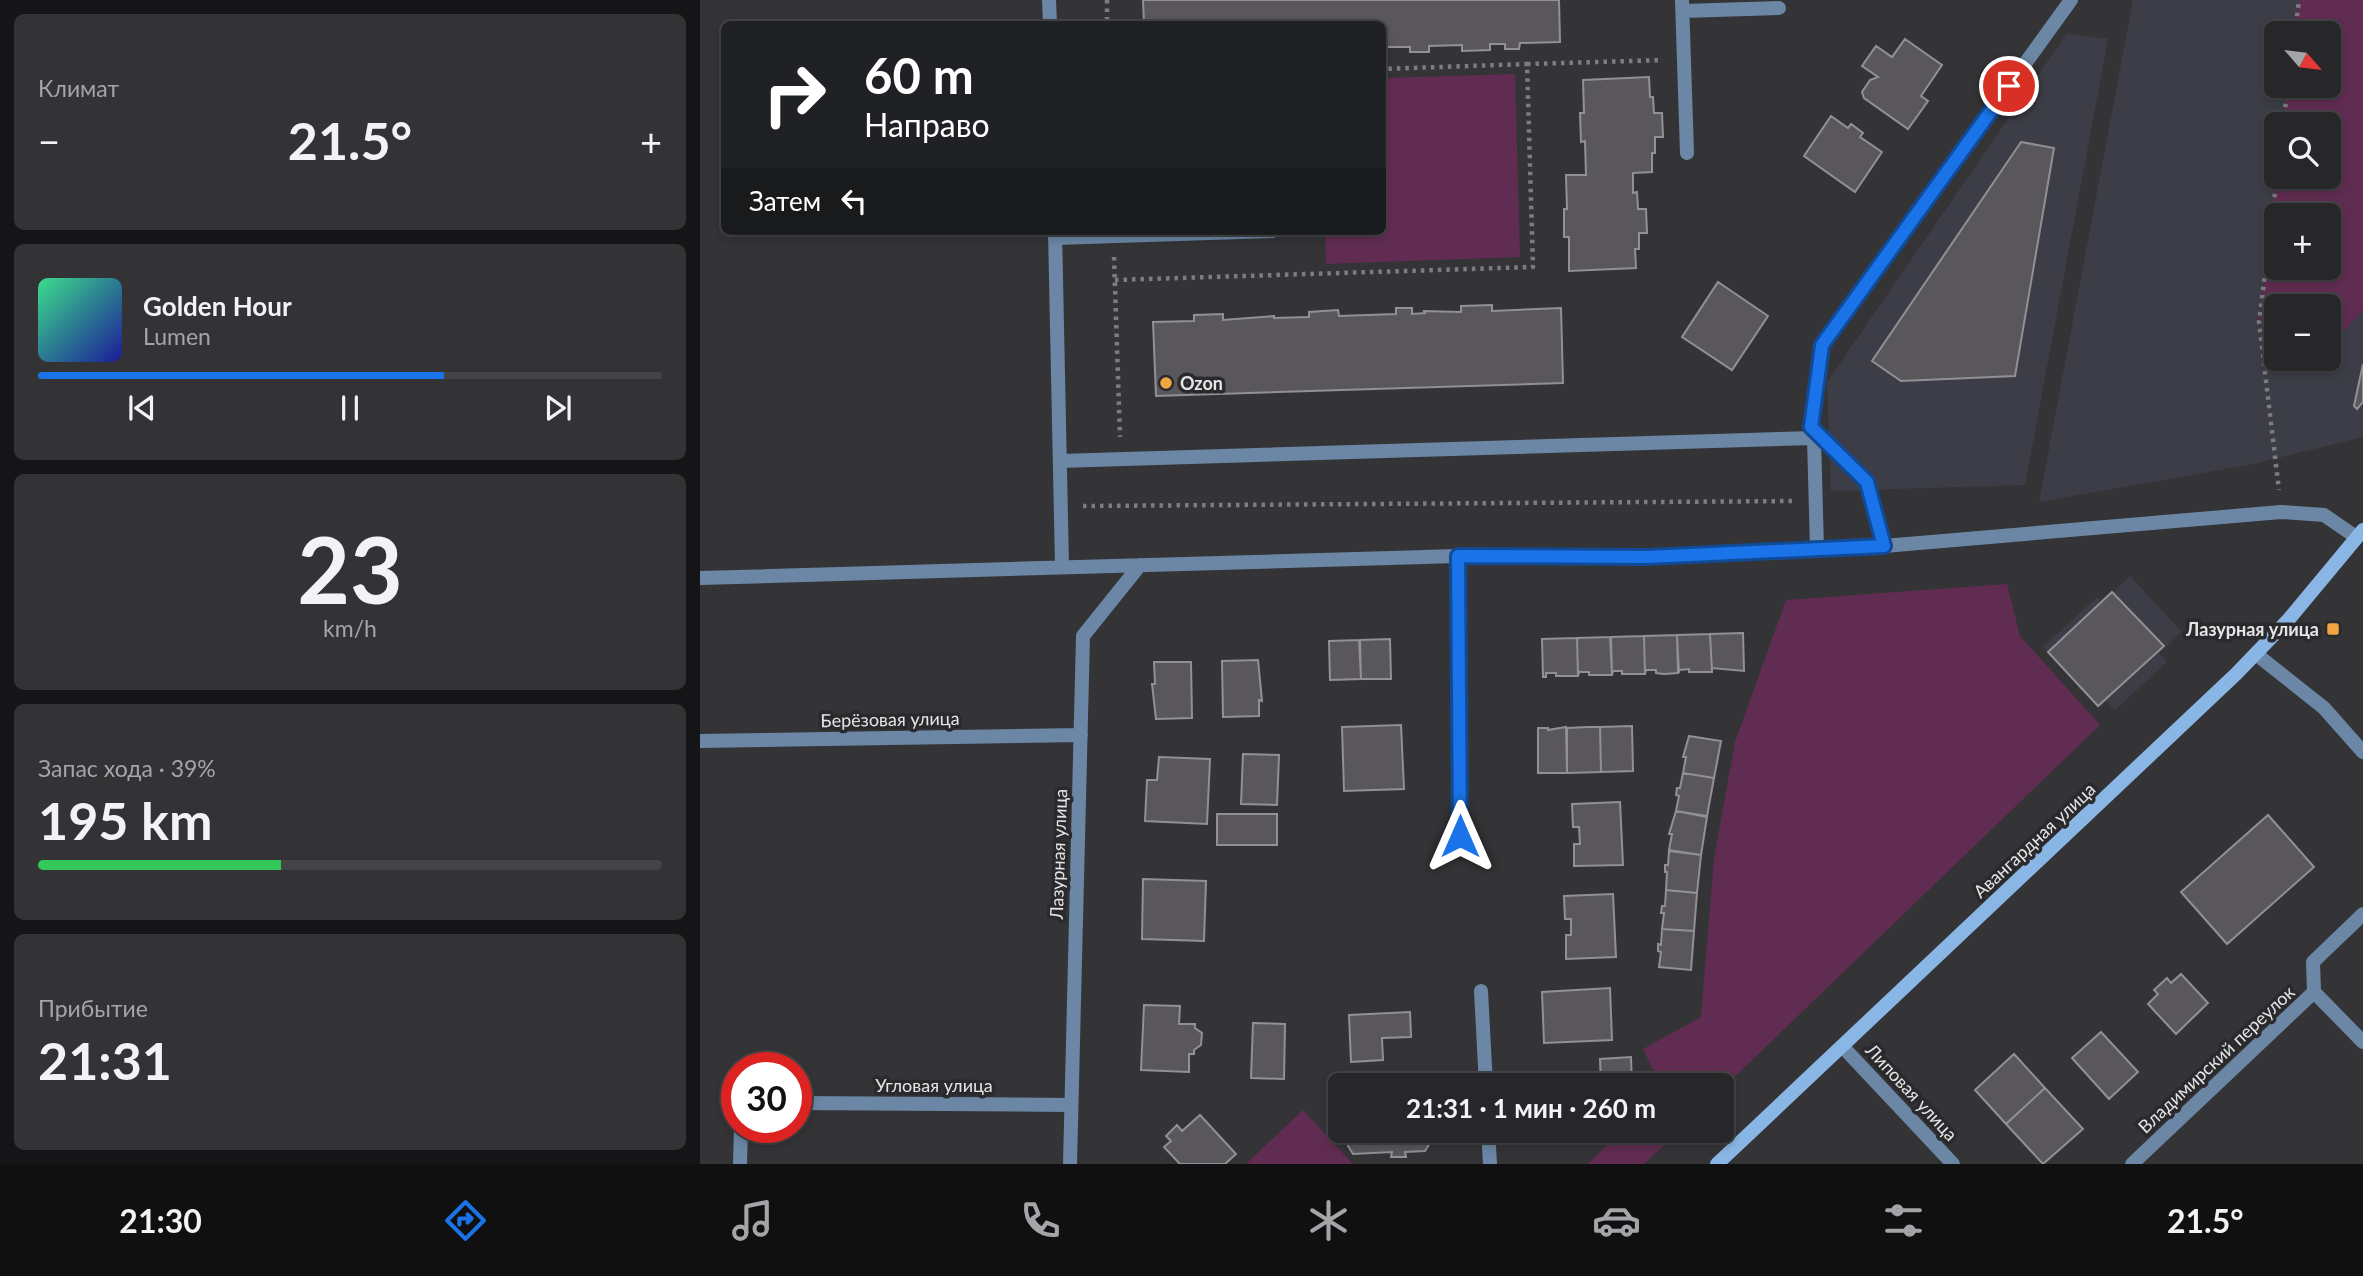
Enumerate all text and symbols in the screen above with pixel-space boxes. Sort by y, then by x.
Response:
north arrow [2264,21,2342,98]
map controls [2264,21,2341,371]
text: 60 m [864,46,974,104]
icon: right [749,49,840,140]
pin [1979,56,2039,116]
icon: arrive [1990,67,2028,105]
text: Климат [38,74,119,102]
text: Направо [864,105,990,144]
text: 21.5° [288,109,412,171]
button: search [2264,112,2341,189]
text: − [38,118,60,164]
text: + [640,118,662,164]
icon: left [835,182,873,220]
text: Затем [749,185,821,217]
button: + [2264,203,2341,280]
text: Golden Hour [143,290,292,322]
button: − [2264,294,2341,371]
text: Lumen [143,322,211,350]
place label: Ozon [1180,372,1223,394]
marker: Ozon [1158,375,1174,391]
icon: previous [123,389,161,427]
icon: pause [331,389,369,427]
icon: next [539,389,577,427]
text: 23 [297,514,403,623]
text: km/h [323,614,377,642]
place label: Лазурная улица [2185,618,2319,640]
marker: Лазурная улица [2325,621,2341,637]
street label: Берёзовая улица [820,707,960,731]
text: Запас хода · 39% [38,754,216,782]
street label: Авангардная улица [1968,778,2100,902]
street label: Лазурная улица [1045,788,1071,921]
text: 195 km [38,789,212,851]
position arrow [1423,799,1497,873]
street label: Владимирский переулок [2133,980,2299,1137]
text: Прибытие [38,994,148,1022]
text: 21:31 [38,1029,172,1091]
street label: Липовая улица [1861,1038,1962,1145]
speed limit sign: 30 [721,1052,812,1143]
street label: Угловая улица [875,1074,993,1096]
text: 21:31 · 1 мин · 260 m [1406,1092,1656,1124]
icon: directions [441,1196,490,1245]
icon: music [728,1196,777,1245]
icon: phone [1016,1196,1065,1245]
icon: climate [1304,1196,1353,1245]
icon: car [1592,1196,1641,1245]
icon: filters [1879,1196,1928,1245]
text: 21:30 [119,1201,202,1240]
text: 21.5° [2167,1201,2244,1240]

